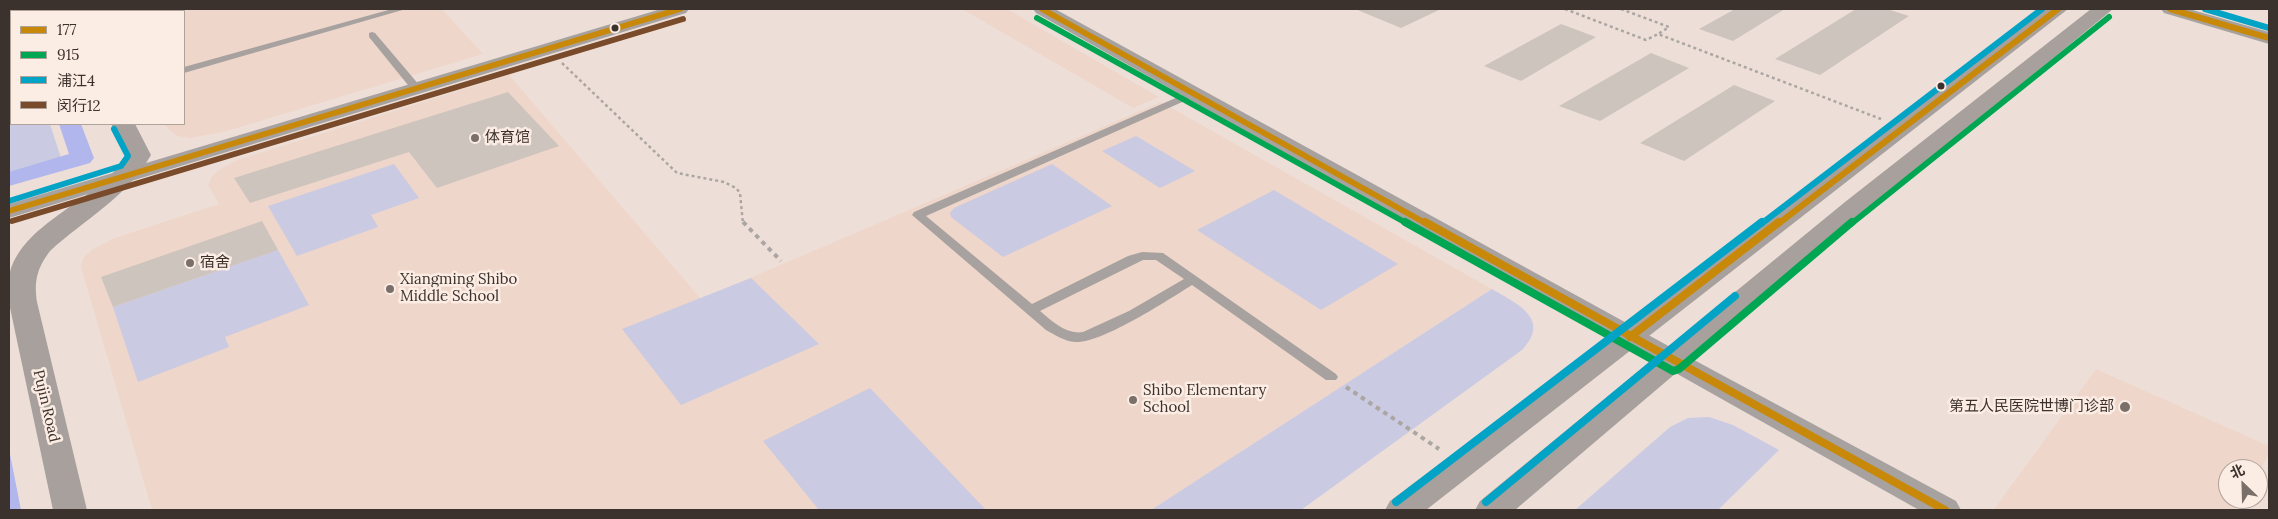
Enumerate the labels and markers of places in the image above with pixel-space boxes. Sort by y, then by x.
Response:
unlabelled marker [610,23,620,33]
unlabelled marker [1936,81,1946,91]
place label: 体育馆 [485,129,530,147]
marker: 体育馆 [469,132,481,144]
place label: 宿舍 [200,254,230,272]
marker: 宿舍 [184,257,196,269]
place label: Xiangming Shibo Middle School [400,271,517,306]
marker: Xiangming Shibo Middle School [384,283,396,295]
place label: Shibo Elementary School [1143,382,1266,417]
marker: Shibo Elementary School [1127,394,1139,406]
place label: 第五人民医院世博门诊部 [1949,398,2114,416]
marker: 第五人民医院世博门诊部 [2118,400,2132,414]

